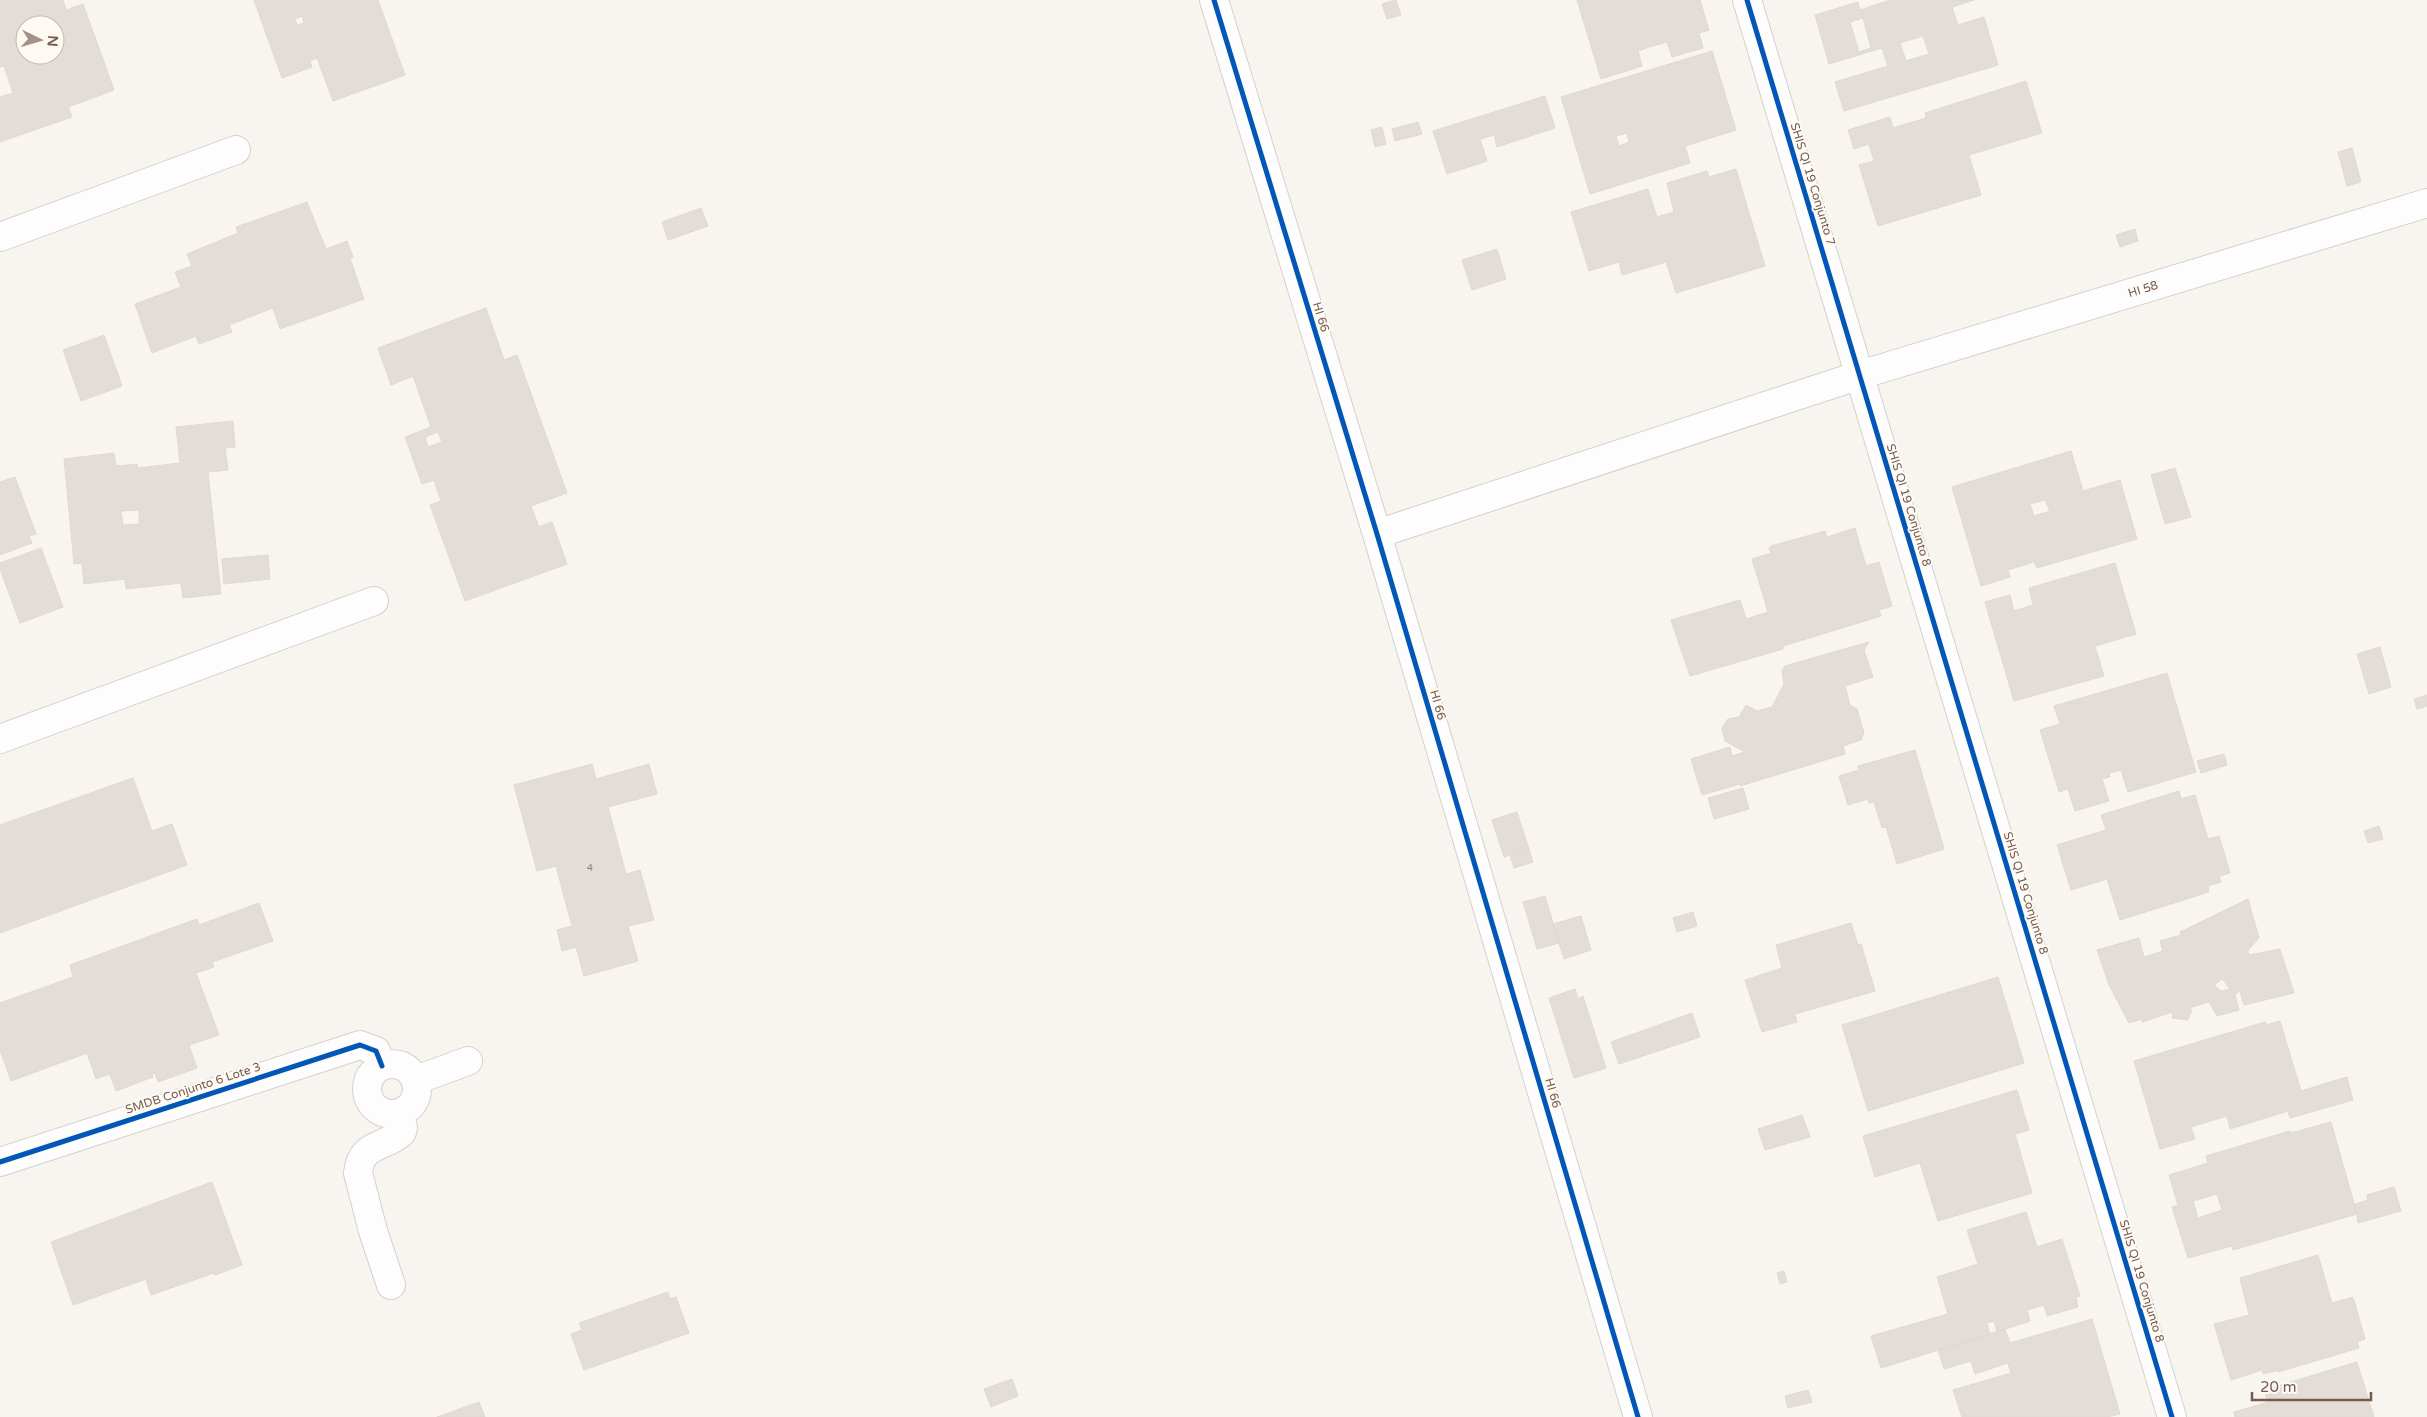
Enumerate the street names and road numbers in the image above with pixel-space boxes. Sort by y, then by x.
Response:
street label: SHIS QI 19 Conjunto 7 [1788,121,1838,247]
street label: HI 58 [2126,278,2160,300]
street label: HI 66 [1310,300,1332,334]
street label: SHIS QI 19 Conjunto 8 [1884,442,1934,568]
street label: HI 66 [1427,688,1449,722]
street label: SHIS QI 19 Conjunto 8 [2001,830,2051,956]
street label: SMDB Conjunto 6 Lote 3 [124,1059,262,1117]
street label: HI 66 [1542,1076,1564,1110]
street label: SHIS QI 19 Conjunto 8 [2117,1218,2167,1344]

